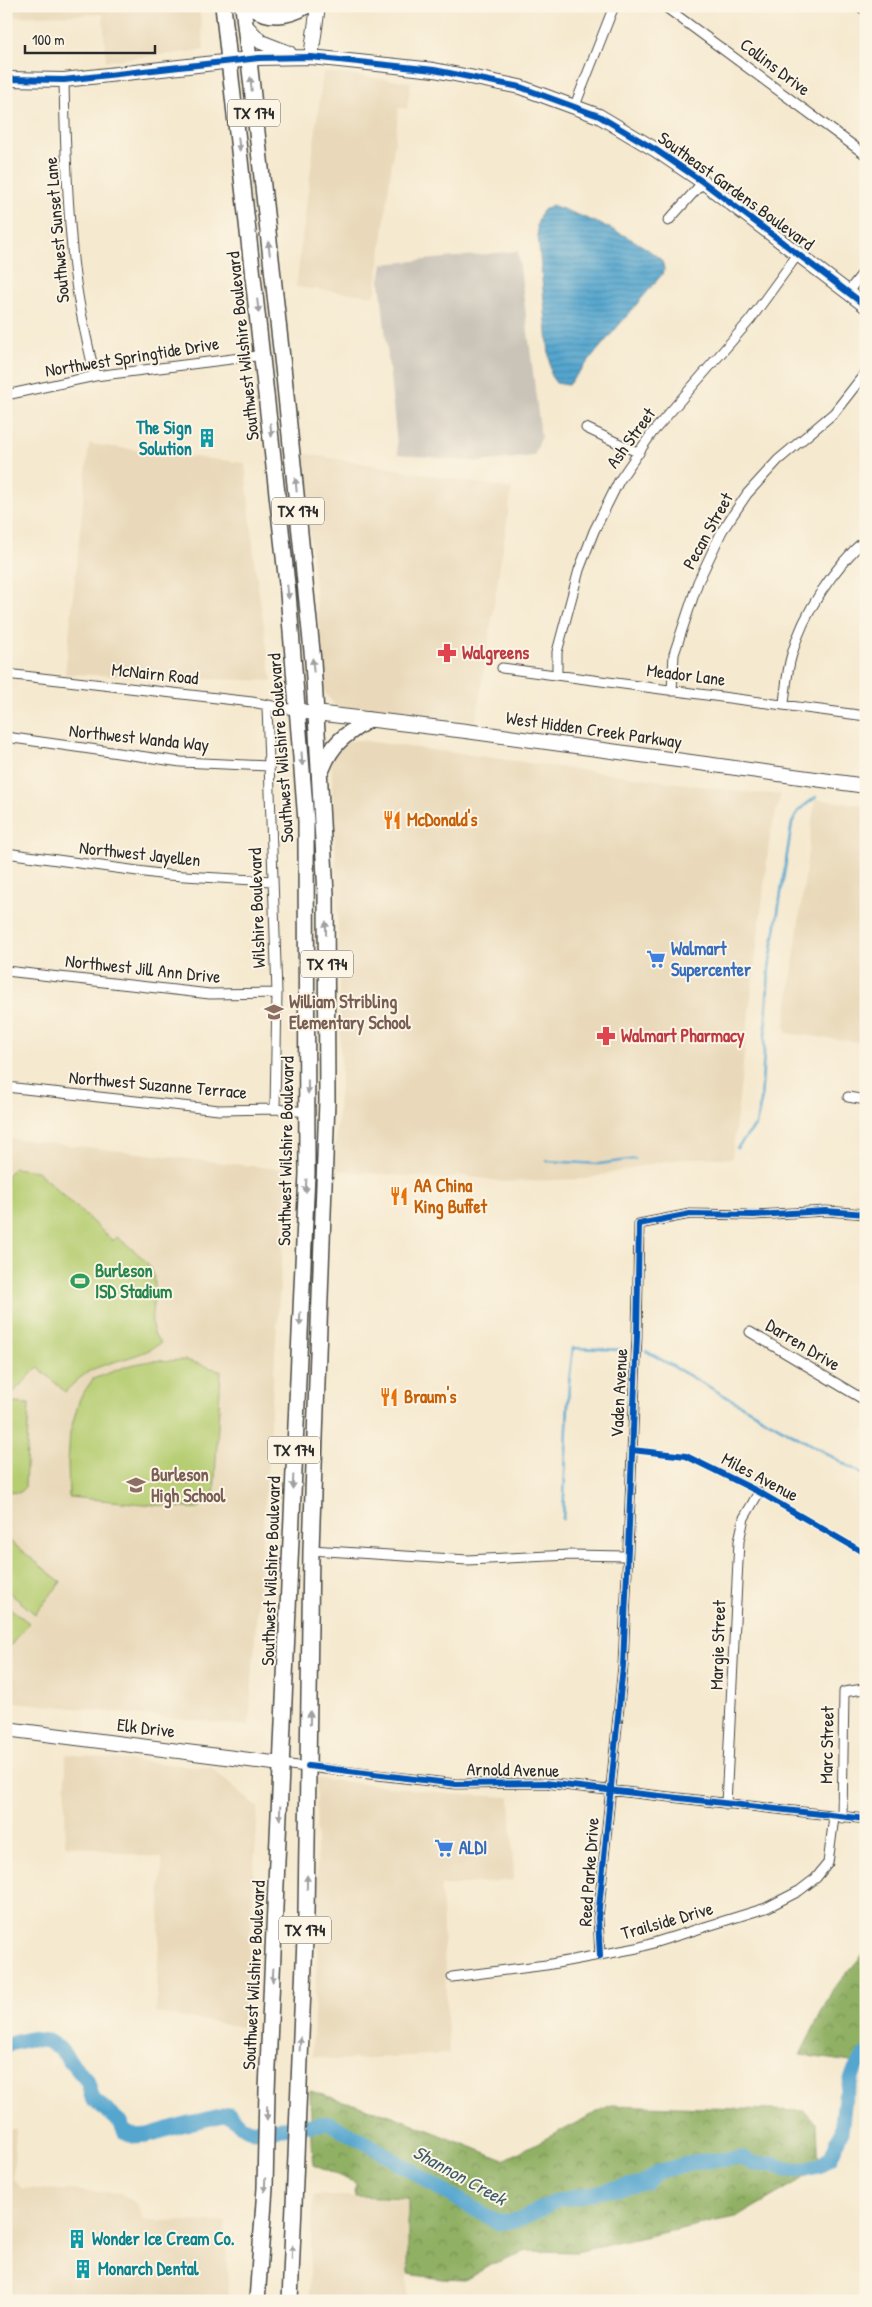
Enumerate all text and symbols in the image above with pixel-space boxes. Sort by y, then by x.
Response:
scale bar [25,22,155,54]
text: 100 m [32,29,65,50]
street label: Collins Drive [735,32,816,101]
one-way arrow [247,76,255,92]
road number: TX 174 [228,100,280,126]
street label: Southeast Gardens Boulevard [653,125,820,256]
one-way arrow [235,137,243,153]
street label: Southwest Sunset Lane [38,156,75,304]
one-way arrow [265,240,273,256]
street label: Southwest Wilshire Boulevard [220,250,265,442]
one-way arrow [254,298,262,314]
street label: Northwest Springtide Drive [43,330,221,383]
street label: Ash Street [600,402,662,473]
place label: The Sign Solution [135,415,192,461]
one-way arrow [267,422,275,438]
building icon: The Sign Solution [196,427,218,449]
one-way arrow [292,477,300,493]
street label: Pecan Street [676,487,739,574]
road number: TX 174 [272,498,324,524]
one-way arrow [284,584,292,600]
place label: Walgreens [462,640,529,666]
pharmacy icon: Walgreens [436,642,458,664]
street label: Southwest Wilshire Boulevard [261,653,300,843]
one-way arrow [309,656,317,672]
street label: McNairn Road [110,657,200,690]
street label: Meador Lane [645,657,727,692]
street label: West Hidden Creek Parkway [505,705,684,754]
street label: Northwest Wanda Way [68,718,211,757]
one-way arrow [298,752,306,768]
place label: McDonald's [407,807,477,832]
restaurant icon: McDonald's [381,809,403,831]
street label: Northwest Jayellen [78,835,202,872]
street label: Wilshire Boulevard [242,847,271,969]
one-way arrow [322,920,330,936]
place label: Walmart Supercenter [671,936,751,983]
street label: Northwest Jill Ann Drive [64,948,222,989]
supermarket icon: Walmart Supercenter [645,948,667,970]
road number: TX 174 [301,951,353,978]
place label: William Stribling Elementary School [289,989,412,1036]
school or university icon: William Stribling Elementary School [263,1001,285,1023]
place label: Walmart Pharmacy [621,1023,745,1049]
pharmacy icon: Walmart Pharmacy [595,1025,617,1047]
street label: Southwest Wilshire Boulevard [271,1056,300,1246]
street label: Northwest Suzanne Terrace [68,1064,248,1105]
one-way arrow [304,1080,312,1096]
place label: AA China King Buffet [414,1173,488,1220]
one-way arrow [302,1178,310,1194]
restaurant icon: AA China King Buffet [388,1185,410,1207]
place label: Burleson ISD Stadium [95,1258,172,1304]
sports icon: Burleson ISD Stadium [69,1270,91,1292]
one-way arrow [296,1312,304,1328]
street label: Darren Drive [761,1313,845,1377]
street label: Vaden Avenue [604,1348,633,1438]
place label: Braum's [404,1384,457,1409]
restaurant icon: Braum's [378,1386,400,1408]
road number: TX 174 [268,1436,320,1464]
street label: Miles Avenue [718,1446,803,1507]
place label: Burleson High School [151,1462,226,1509]
school or university icon: Burleson High School [125,1474,147,1496]
one-way arrow [288,1474,296,1490]
street label: Southwest Wilshire Boulevard [255,1476,286,1666]
street label: Margie Street [703,1599,732,1690]
street label: Marc Street [813,1705,840,1784]
one-way arrow [306,1709,314,1725]
street label: Elk Drive [116,1712,176,1743]
street label: Arnold Avenue [466,1756,560,1783]
one-way arrow [275,1805,283,1821]
street label: Reed Parke Drive [572,1817,605,1927]
place label: ALDI [459,1835,487,1860]
supermarket icon: ALDI [433,1837,455,1859]
one-way arrow [303,1874,311,1890]
street label: Southwest Wilshire Boulevard [236,1880,271,2070]
street label: Trailside Drive [618,1895,716,1946]
road number: TX 174 [279,1916,331,1944]
one-way arrow [268,1968,276,1984]
one-way arrow [297,2036,305,2052]
one-way arrow [262,2105,270,2121]
water label: Shannon Creek [409,2139,513,2212]
one-way arrow [260,2177,268,2193]
place label: Wonder Ice Cream Co. [92,2226,235,2251]
building icon: Wonder Ice Cream Co. [66,2228,88,2250]
one-way arrow [288,2244,296,2260]
place label: Monarch Dental [98,2256,200,2281]
building icon: Monarch Dental [72,2258,94,2280]

